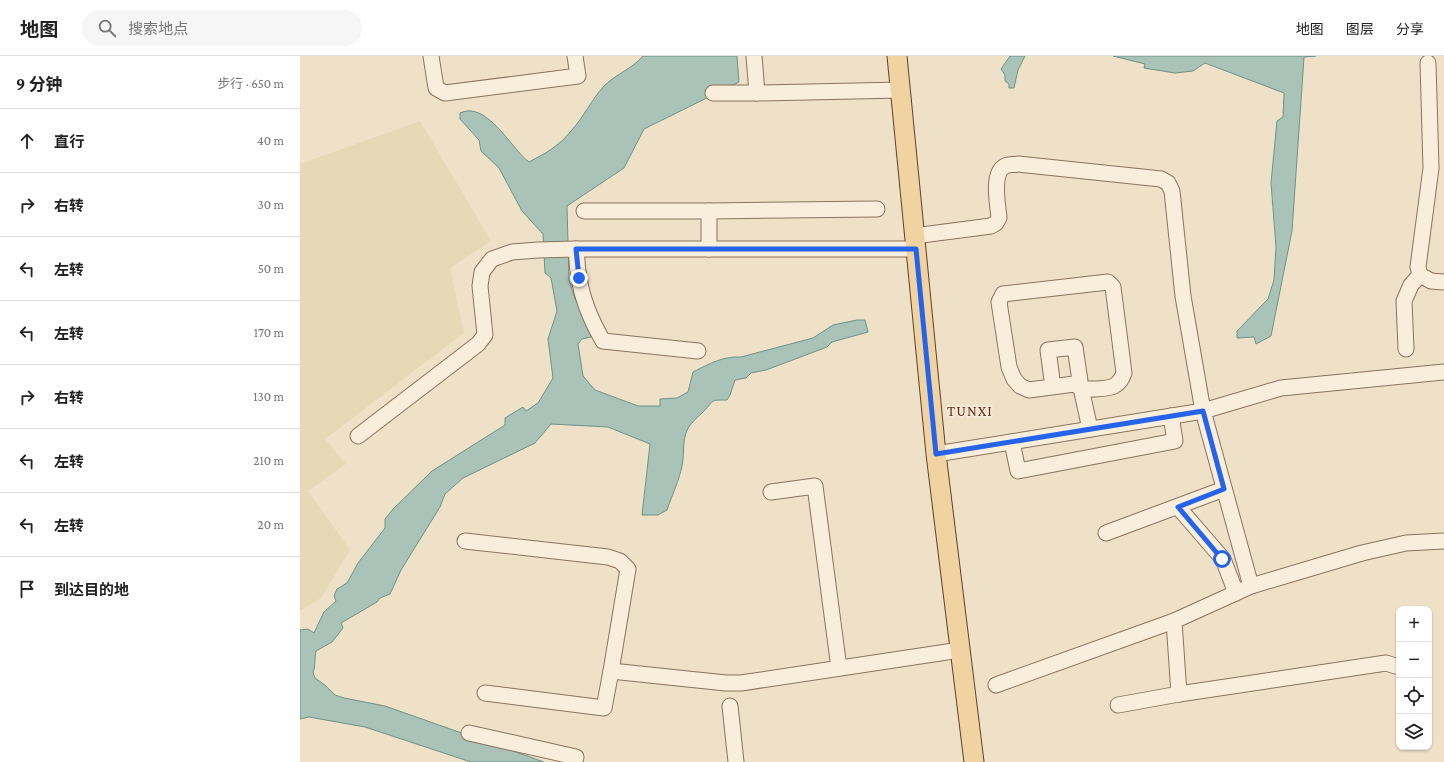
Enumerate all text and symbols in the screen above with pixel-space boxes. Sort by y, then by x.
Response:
search box [82,10,362,46]
icon: search [96,17,118,39]
text: 地图 [20,19,58,40]
text: 搜索地点 [128,21,188,37]
text: 地图 [1296,21,1324,37]
text: 图层 [1346,21,1374,37]
text: 分享 [1396,21,1424,37]
text: 9 分钟 [16,75,63,94]
text: 步行 · 650 m [217,76,284,91]
icon: ahead [16,130,38,152]
text: 40 m [257,133,284,148]
text: 直行 [54,134,84,150]
icon: right [16,194,38,216]
text: 30 m [258,197,284,212]
text: 右转 [54,198,84,214]
icon: left [16,258,38,280]
text: 50 m [258,261,284,276]
text: 左转 [54,262,84,278]
route end [570,269,588,287]
icon: left [16,322,38,344]
text: 170 m [254,325,284,340]
text: 左转 [54,326,84,342]
icon: right [16,386,38,408]
text: 130 m [253,389,284,404]
text: 右转 [54,390,84,406]
district label: TUNXI [947,403,993,419]
icon: left [16,450,38,472]
text: 210 m [253,453,284,468]
text: 左转 [54,454,84,470]
icon: left [16,514,38,536]
text: 20 m [258,517,284,532]
text: 左转 [54,518,84,534]
route start [1213,550,1231,568]
icon: arrive [16,578,38,600]
text: 到达目的地 [54,582,129,598]
map controls [1396,606,1432,750]
button: + [1396,606,1432,642]
button: − [1396,642,1432,678]
button: locate [1396,678,1432,714]
button: layers [1396,714,1432,750]

